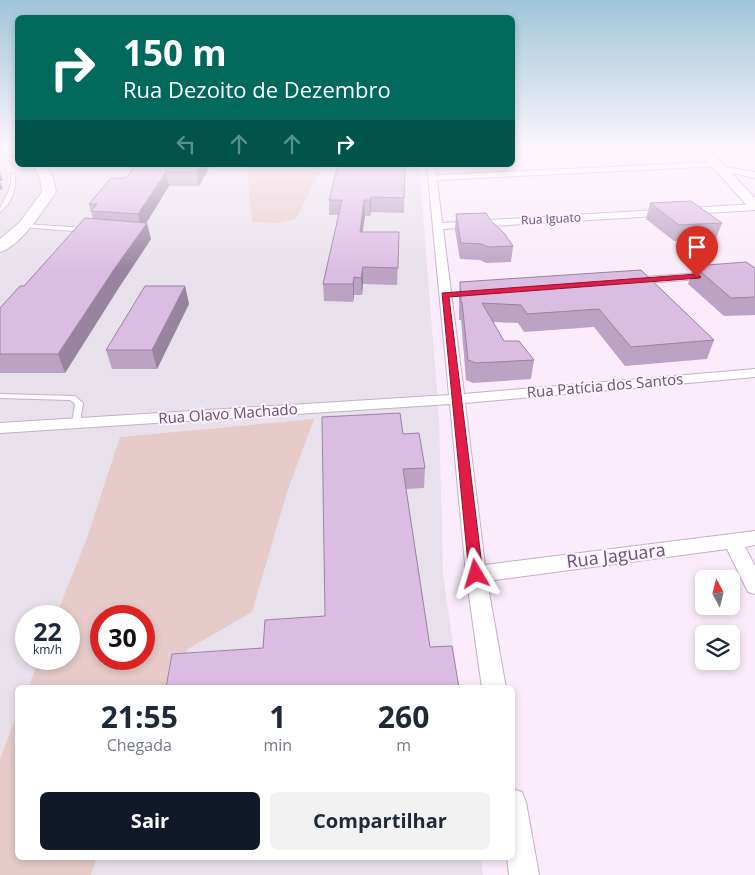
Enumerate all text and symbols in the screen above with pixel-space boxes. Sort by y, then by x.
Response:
text: 150 m [123,29,227,76]
icon: right [40,35,105,100]
text: Rua Dezoito de Dezembro [123,74,391,104]
icon: left [172,130,200,158]
icon: ahead [225,130,253,158]
icon: ahead [278,130,306,158]
icon: right [331,130,359,158]
street label: Rua Iguato [521,208,581,229]
pin [676,226,718,277]
icon: arrive [683,233,711,261]
street label: Rua Patícia dos Santos [526,368,684,402]
street label: Rua Olavo Machado [158,398,298,428]
street label: Rua Jaguara [565,537,667,573]
position arrow [449,547,501,599]
north arrow [695,570,740,615]
map controls [695,570,740,670]
speed limit sign: 30 [90,605,155,670]
text: 22 [33,614,62,648]
button: layers [695,625,740,670]
text: km/h [33,641,62,658]
text: 21:55 [101,696,178,737]
text: 1 [269,696,286,737]
text: 260 [378,696,429,737]
text: Chegada [107,734,172,756]
text: min [264,734,292,756]
text: m [396,734,411,756]
button: Sair [40,792,260,850]
button: Compartilhar [270,792,490,850]

